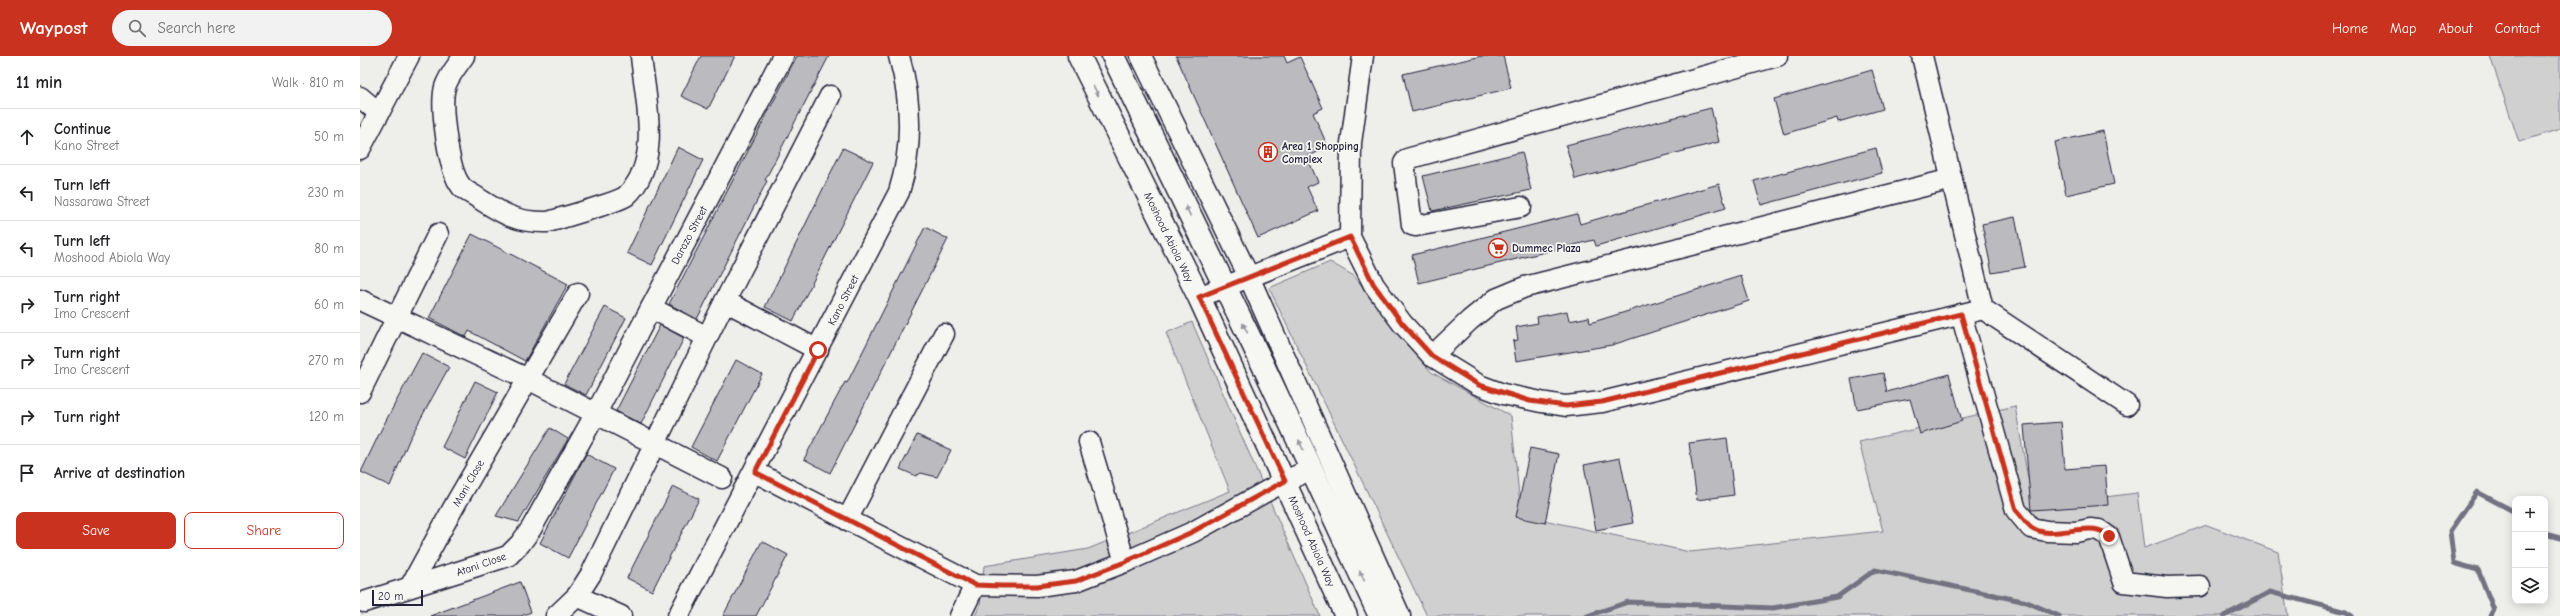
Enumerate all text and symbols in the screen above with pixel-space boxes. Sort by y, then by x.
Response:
search box [112,10,392,46]
text: Waypost [20,17,88,39]
icon: search [126,17,148,39]
text: Search here [158,19,236,37]
text: Home [2332,20,2368,37]
text: Map [2390,20,2416,37]
text: About [2438,20,2473,37]
text: Contact [2495,20,2540,37]
text: 11 min [16,73,62,92]
text: Walk · 810 m [272,75,344,90]
one-way arrow [1093,85,1100,97]
text: Continue [54,120,111,138]
icon: ahead [16,126,38,148]
text: 50 m [314,129,344,144]
text: Kano Street [54,138,119,153]
place label: Area 1 Shopping Complex [1282,140,1359,166]
building icon: Area 1 Shopping Complex [1257,141,1279,163]
text: Turn left [54,176,110,194]
icon: left [16,182,38,204]
text: 230 m [308,185,344,200]
street label: Moshood Abiola Way [1141,190,1196,284]
text: Nassarawa Street [54,194,150,209]
street label: Darazo Street [669,203,711,267]
one-way arrow [1185,205,1191,216]
text: Turn left [54,232,110,250]
supermarket icon: Dummec Plaza [1487,237,1509,259]
icon: left [16,238,38,260]
text: 80 m [314,241,344,256]
place label: Dummec Plaza [1512,242,1581,255]
text: Moshood Abiola Way [54,250,170,265]
street label: Kano Street [825,272,862,328]
text: Turn right [54,288,120,306]
icon: right [16,294,38,316]
text: 60 m [314,297,344,312]
text: Imo Crescent [54,306,130,321]
one-way arrow [1242,322,1248,333]
route start [809,341,827,359]
text: Turn right [54,344,120,362]
icon: right [16,350,38,372]
text: 270 m [308,353,344,368]
text: Imo Crescent [54,362,130,377]
icon: right [16,406,38,428]
text: Turn right [54,408,120,426]
text: 120 m [309,409,344,424]
one-way arrow [1298,439,1304,451]
street label: Mani Close [450,457,487,509]
icon: arrive [16,462,38,484]
text: Arrive at destination [54,464,185,482]
street label: Moshood Abiola Way [1286,494,1338,589]
map controls [2512,496,2548,604]
button: + [2512,496,2548,532]
button: Save [16,512,176,549]
button: Share [184,512,344,549]
route end [2100,527,2118,545]
button: − [2512,532,2548,568]
street label: Atani Close [454,550,508,579]
button: layers [2512,568,2548,604]
one-way arrow [1359,570,1365,581]
scale bar [372,588,423,607]
text: 20 m [378,590,403,603]

